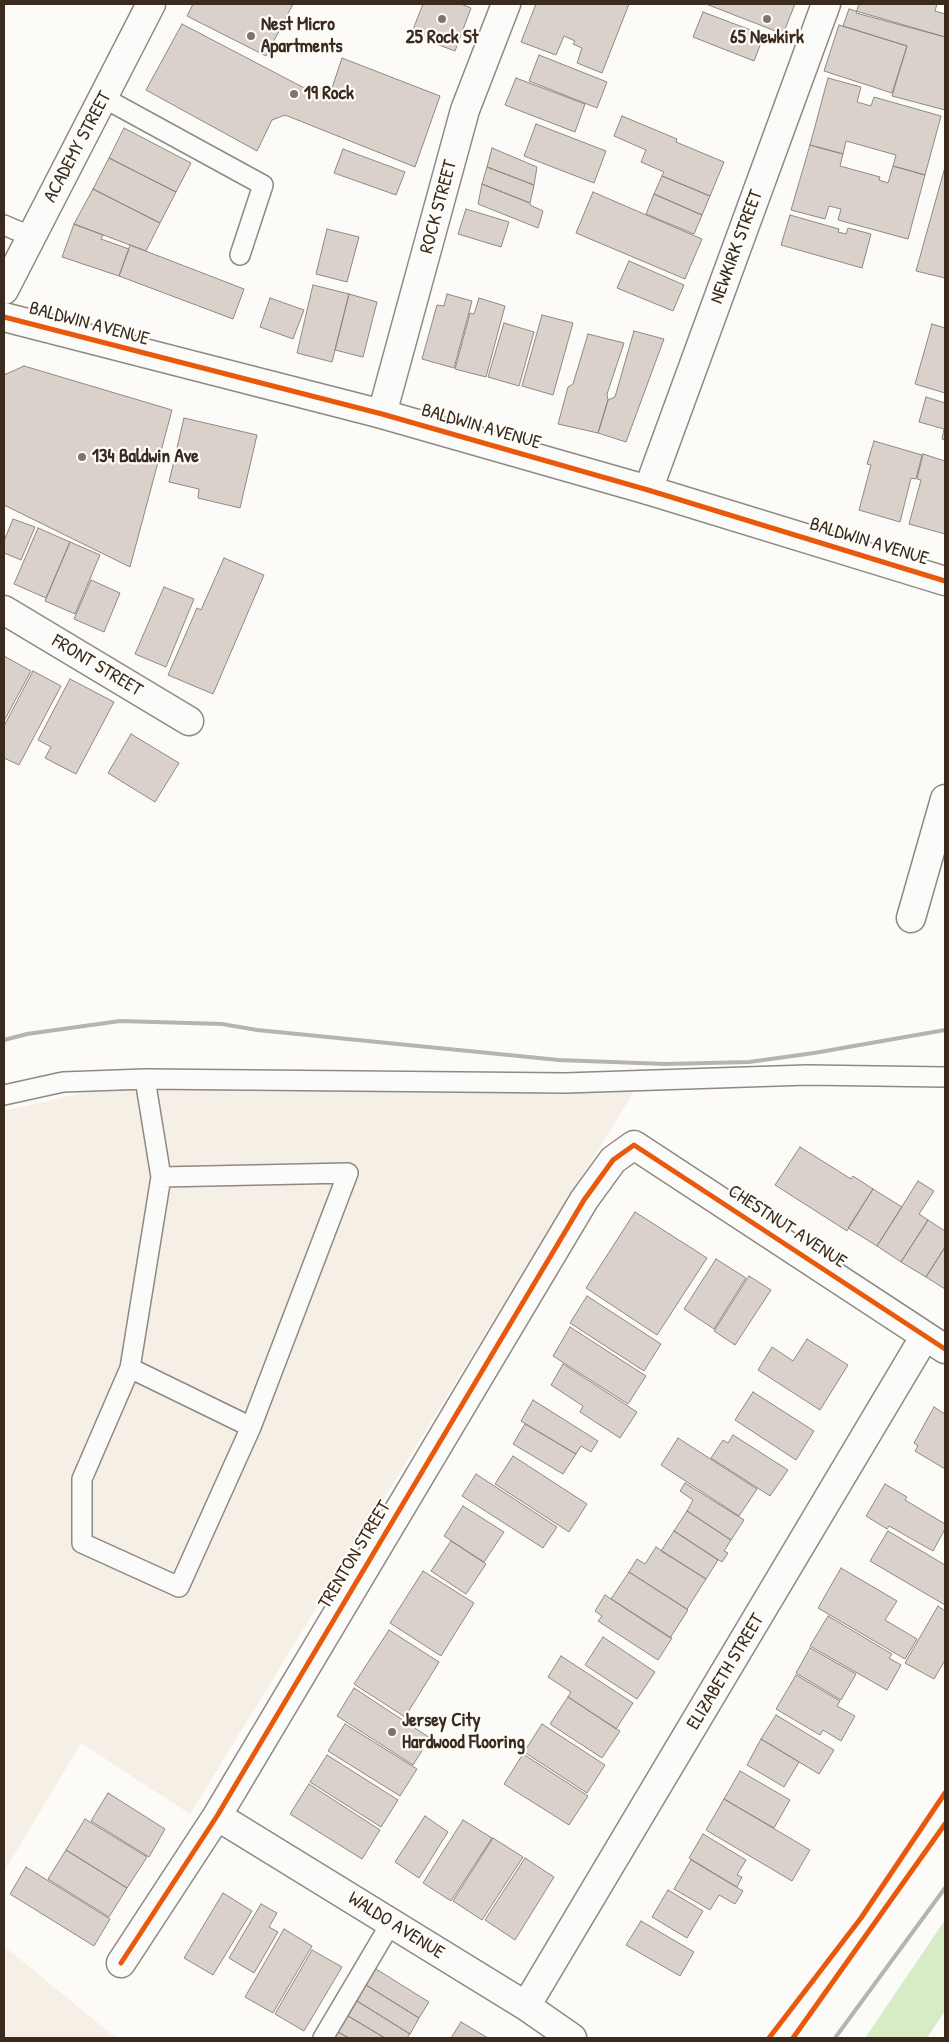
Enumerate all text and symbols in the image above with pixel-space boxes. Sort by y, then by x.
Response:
marker: 25 Rock St [436,13,448,25]
marker: 65 Newkirk [761,13,773,25]
place label: Nest Micro Apartments [261,14,343,58]
place label: 25 Rock St [406,27,478,49]
place label: 65 Newkirk [730,27,804,49]
marker: Nest Micro Apartments [245,30,257,42]
place label: 19 Rock [304,83,354,105]
street label: ACADEMY STREET [39,88,117,206]
marker: 19 Rock [288,88,300,100]
street label: ROCK STREET [416,158,462,256]
street label: NEWKIRK STREET [706,187,768,307]
street label: BALDWIN AVENUE [27,297,151,351]
street label: BALDWIN AVENUE [419,399,543,455]
place label: 134 Baldwin Ave [92,446,199,468]
marker: 134 Baldwin Ave [76,451,88,463]
street label: BALDWIN AVENUE [807,513,931,571]
street label: FRONT STREET [48,630,146,702]
street label: CHESTNUT AVENUE [724,1180,850,1274]
street label: TRENTON STREET [314,1497,396,1613]
street label: ELIZABETH STREET [683,1610,769,1734]
place label: Jersey City Hardwood Flooring [402,1710,525,1754]
marker: Jersey City Hardwood Flooring [386,1726,398,1738]
street label: WALDO AVENUE [344,1887,448,1965]

